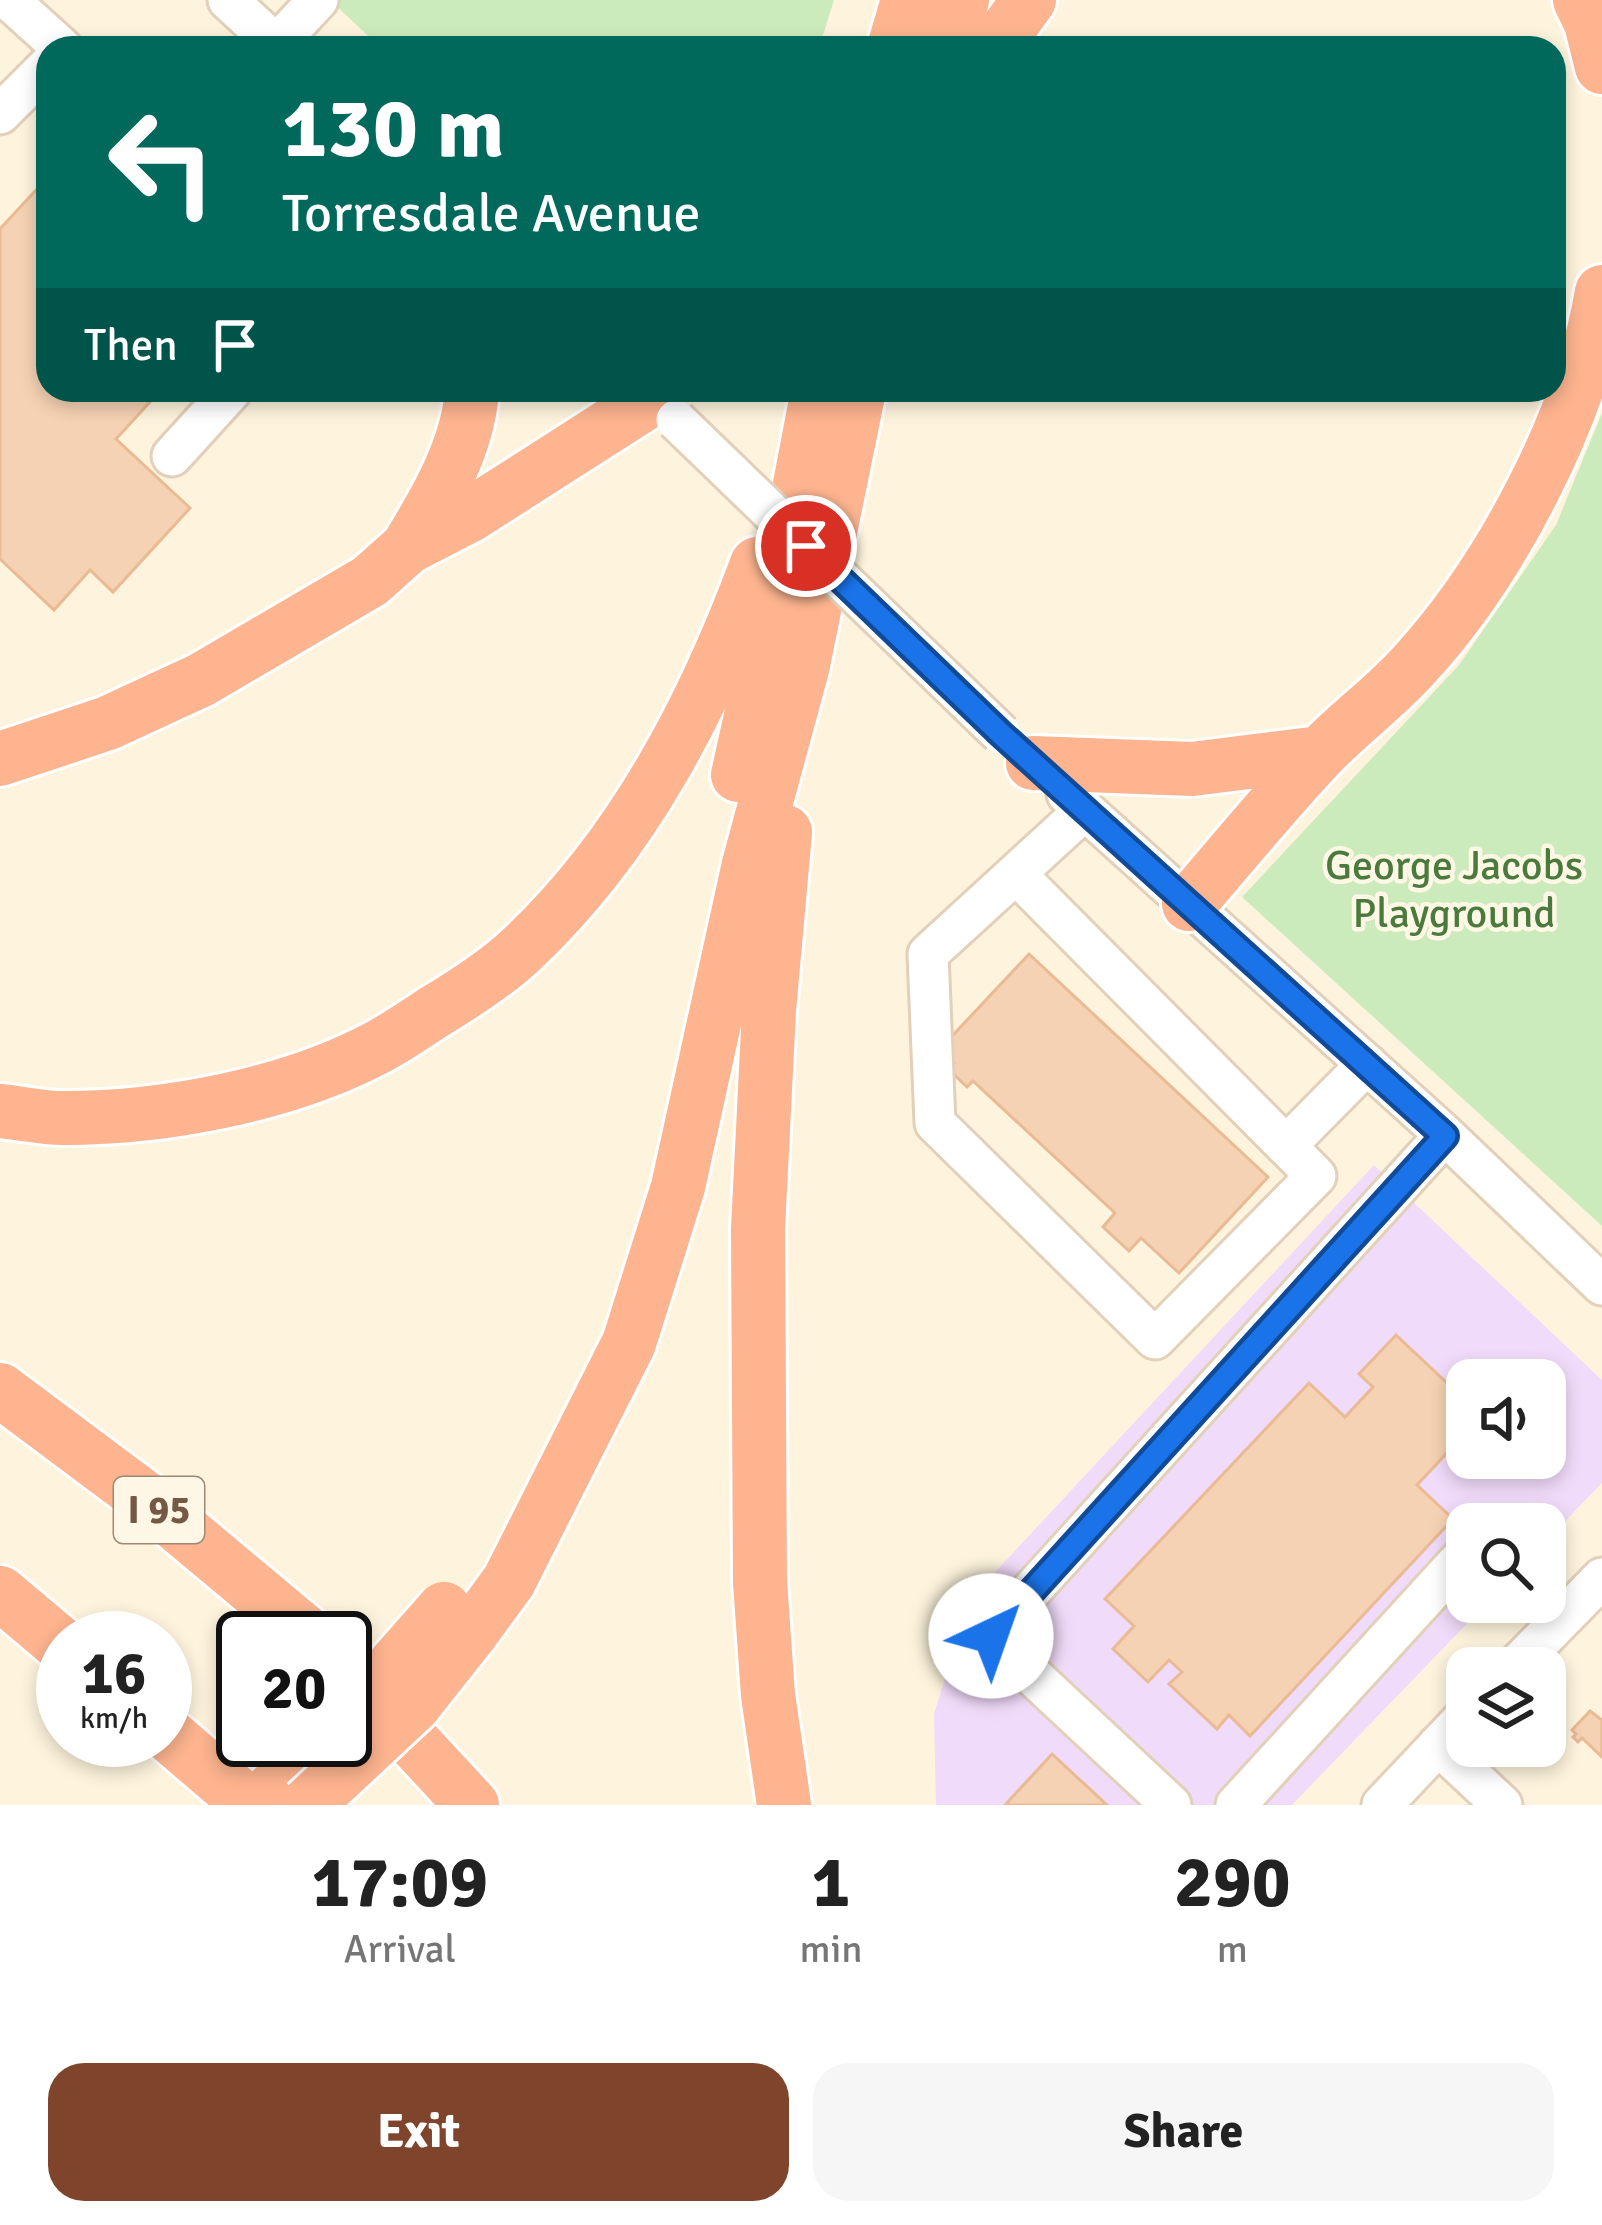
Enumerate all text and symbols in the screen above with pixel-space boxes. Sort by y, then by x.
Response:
text: 130 m [282,77,504,181]
icon: left [84,84,240,240]
text: Torresdale Avenue [282,180,701,247]
icon: arrive [202,312,268,378]
text: Then [84,318,178,373]
pin [755,495,857,597]
icon: arrive [773,513,839,579]
park label: George Jacobs Playground [1325,840,1583,939]
map controls [1446,1359,1566,1767]
button: sound [1446,1359,1566,1479]
road number: I 95 [114,1477,204,1543]
button: search [1446,1503,1566,1623]
position arrow [928,1573,1054,1699]
speed limit sign: 20 [216,1611,372,1767]
text: 16 [82,1637,146,1711]
button: layers [1446,1647,1566,1767]
text: km/h [80,1700,148,1737]
text: 17:09 [311,1838,488,1927]
text: 1 [812,1838,850,1927]
text: 290 [1174,1838,1291,1927]
text: Arrival [344,1925,456,1973]
text: min [800,1925,863,1973]
text: m [1217,1925,1248,1973]
button: Exit [48,2063,789,2201]
button: Share [813,2063,1554,2201]

